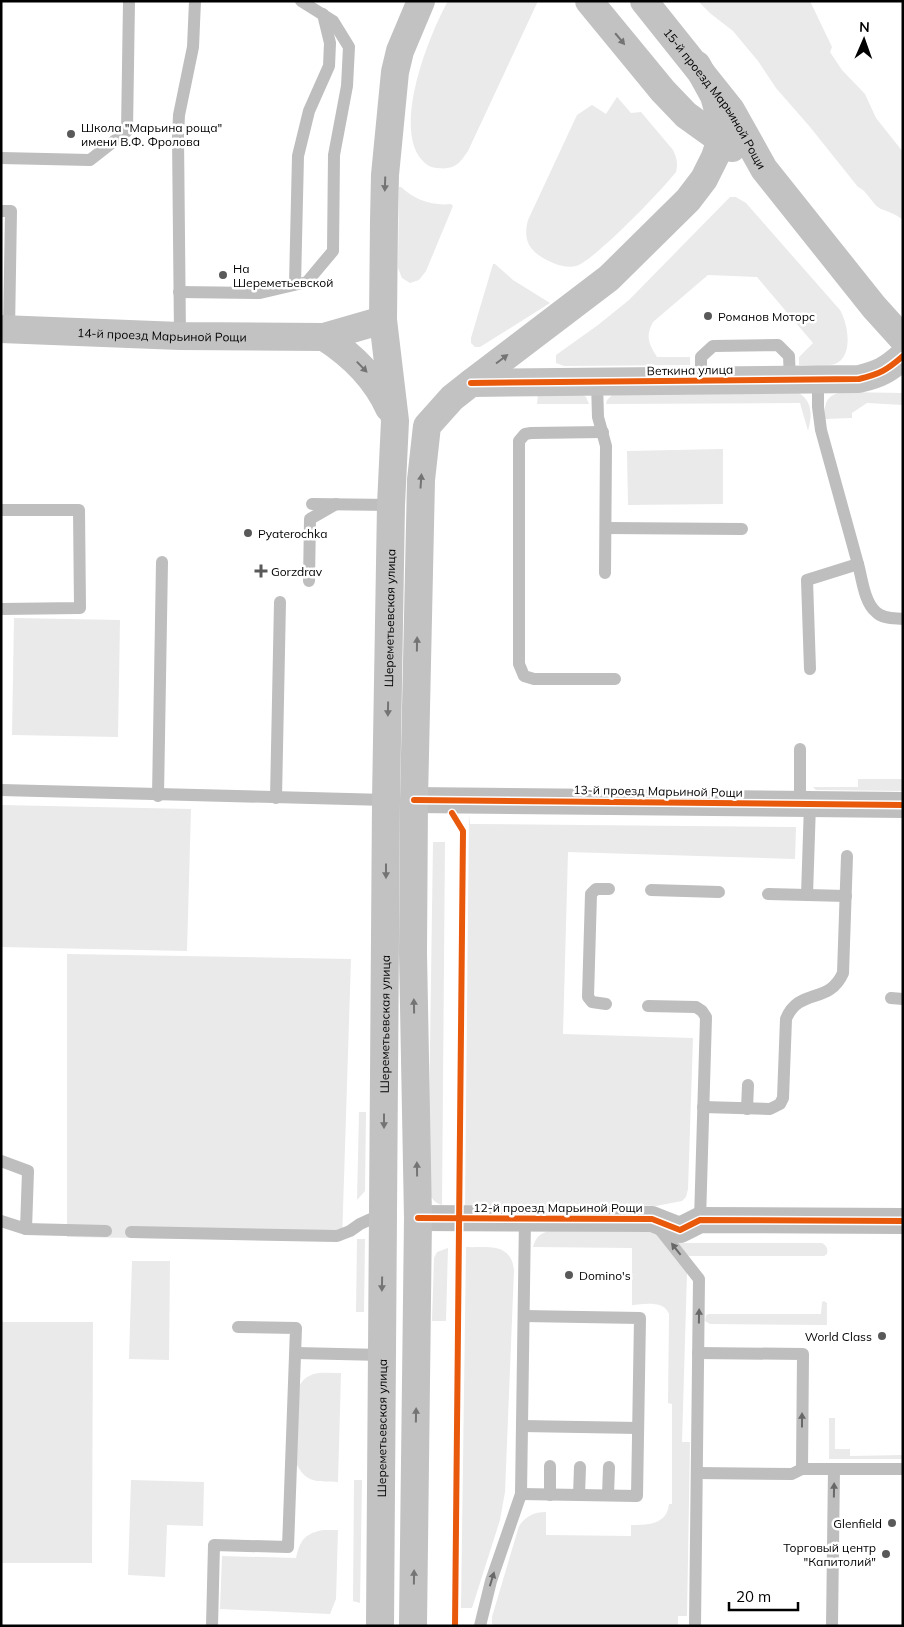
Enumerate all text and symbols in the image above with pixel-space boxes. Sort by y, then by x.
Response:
north arrow [839,15,889,65]
text: N [859,18,870,36]
street label: 15-й проезд Марьиной Рощи [661,25,770,172]
one-way arrow [614,32,625,45]
place label: Школа "Марьина роща" имени В.Ф. Фролова [81,120,222,149]
marker: Школа "Марьина роща" имени В.Ф. Фролова [65,128,77,140]
one-way arrow [381,176,389,192]
place label: На Шереметьевской [233,261,333,290]
marker: На Шереметьевской [217,269,229,281]
place label: Романов Моторс [718,309,815,324]
marker: Романов Моторс [702,310,714,322]
street label: 14-й проезд Марьиной Рощи [77,324,247,344]
one-way arrow [495,354,509,364]
one-way arrow [355,361,367,373]
street label: Веткина улица [647,362,733,378]
one-way arrow [418,473,426,489]
place label: Pyaterochka [258,526,327,541]
marker: Pyaterochka [242,527,254,539]
street label: Шереметьевская улица [380,549,398,687]
place label: Gorzdrav [271,564,323,579]
marker: Gorzdrav [255,565,267,577]
one-way arrow [413,635,421,651]
one-way arrow [384,701,392,717]
street label: 13-й проезд Марьиной Рощи [573,782,743,800]
one-way arrow [382,864,390,880]
street label: Шереметьевская улица [376,955,392,1093]
one-way arrow [410,998,418,1014]
one-way arrow [380,1114,388,1130]
one-way arrow [413,1161,421,1177]
street label: 12-й проезд Марьиной Рощи [473,1200,643,1215]
one-way arrow [670,1243,681,1256]
place label: Domino's [579,1268,631,1283]
marker: Domino's [563,1269,575,1281]
one-way arrow [378,1276,386,1292]
one-way arrow [695,1308,703,1324]
place label: World Class [805,1329,872,1344]
marker: World Class [876,1330,888,1342]
street label: Шереметьевская улица [373,1359,389,1497]
one-way arrow [412,1406,420,1422]
one-way arrow [798,1412,806,1428]
one-way arrow [830,1481,838,1497]
place label: Glenfield [833,1516,882,1531]
marker: Glenfield [886,1517,898,1529]
place label: Торговый центр "Капитолий" [783,1540,876,1569]
marker: Торговый центр "Капитолий" [880,1548,892,1560]
one-way arrow [410,1569,418,1585]
one-way arrow [489,1571,496,1586]
scale bar [729,1580,798,1612]
text: 20 m [736,1587,771,1606]

